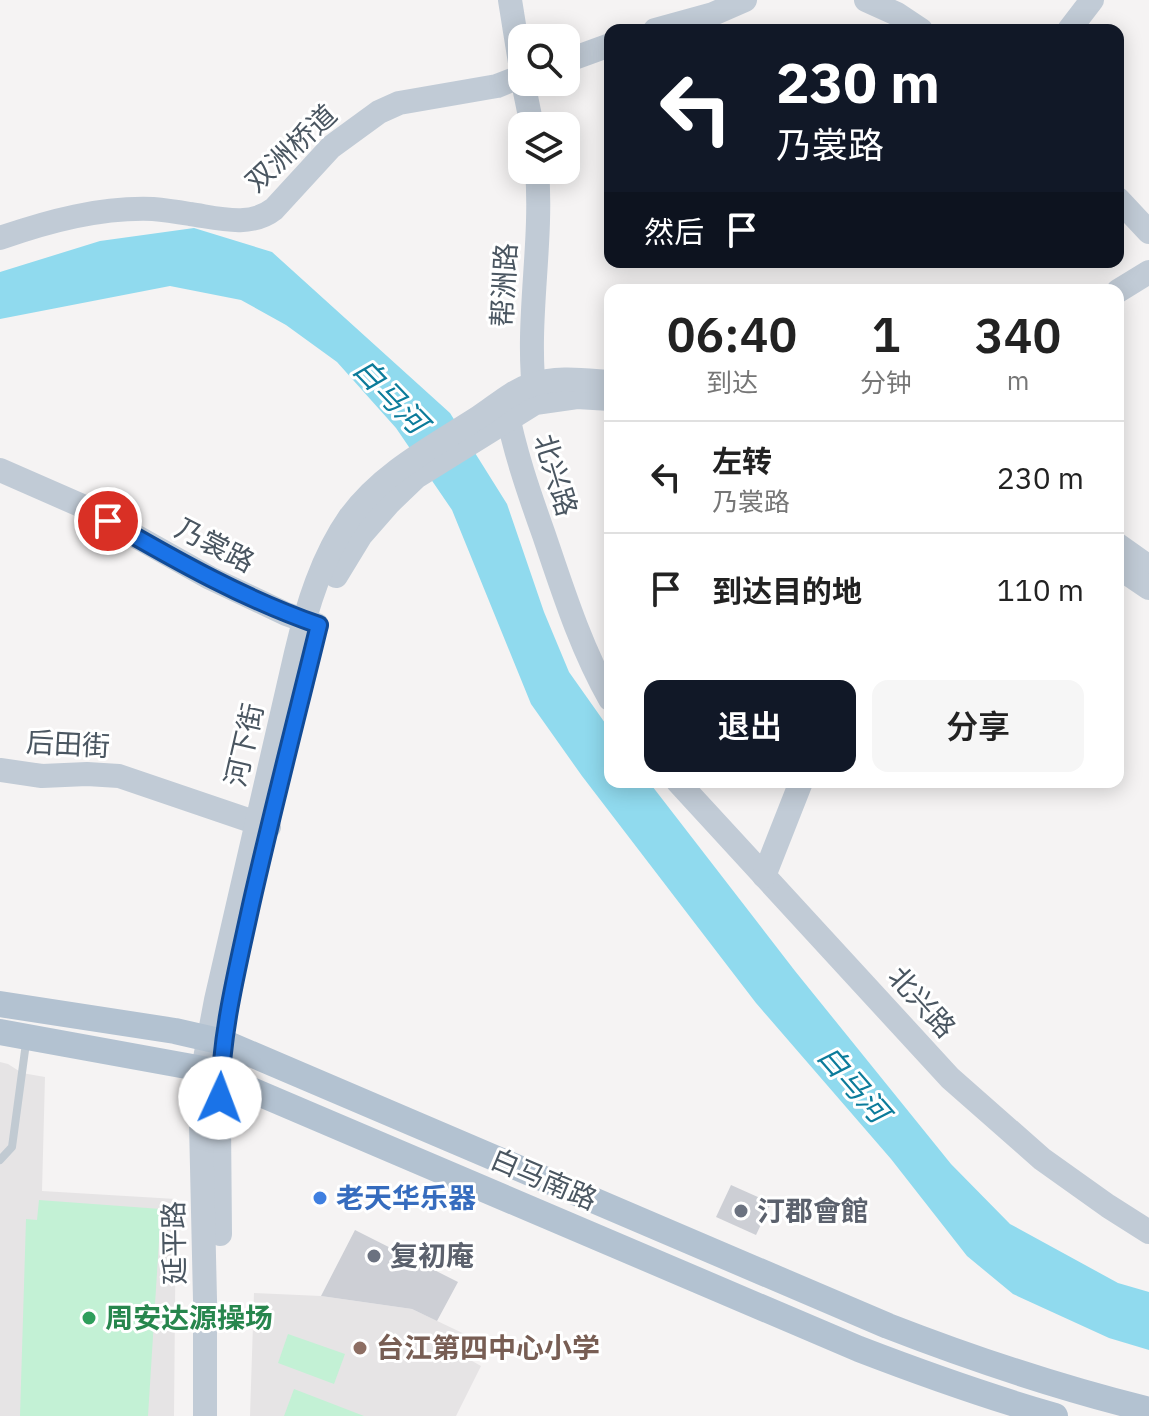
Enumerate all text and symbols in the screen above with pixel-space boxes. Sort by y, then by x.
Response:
map controls [508,24,580,184]
button: search [508,24,580,96]
text: 230 m [776,46,940,118]
icon: left [644,56,748,160]
street label: 双洲桥道 [237,96,344,199]
button: layers [508,112,580,184]
text: 乃裳路 [776,121,884,168]
icon: arrive [720,208,764,252]
text: 然后 [644,212,704,251]
street label: 帮洲路 [483,242,524,328]
text: 06:40 [667,303,797,365]
text: 1 [872,303,900,365]
text: 340 [975,304,1061,366]
water label: 白马河 [346,349,440,444]
text: m [1007,363,1029,397]
text: 到达 [706,365,758,399]
text: 分钟 [860,365,912,399]
street label: 北兴路 [527,429,586,520]
text: 左转 [712,441,772,480]
icon: left [644,455,688,499]
text: 230 m [997,458,1084,497]
text: 乃裳路 [712,484,790,518]
pin [74,487,142,555]
icon: arrive [86,499,130,543]
street label: 乃裳路 [169,509,261,580]
icon: arrive [644,567,688,611]
text: 110 m [997,570,1084,609]
text: 到达目的地 [712,571,862,610]
button: 退出 [644,680,856,772]
button: 分享 [872,680,1084,772]
street label: 河下街 [216,700,271,790]
street label: 后田街 [25,723,111,764]
street label: 北兴路 [881,958,964,1045]
water label: 白马河 [810,1036,902,1134]
position arrow [178,1056,262,1140]
street label: 白马南路 [485,1140,603,1217]
place label: 老天华乐器 [336,1179,476,1216]
marker: 老天华乐器 [311,1189,329,1207]
place label: 汀郡會館 [757,1192,869,1229]
street label: 延平路 [154,1201,193,1285]
marker: 汀郡會館 [732,1202,750,1220]
place label: 复初庵 [390,1237,474,1274]
marker: 复初庵 [365,1247,383,1265]
place label: 周安达源操场 [105,1299,273,1336]
marker: 周安达源操场 [80,1309,98,1327]
place label: 台江第四中心小学 [376,1329,600,1366]
marker: 台江第四中心小学 [351,1339,369,1357]

